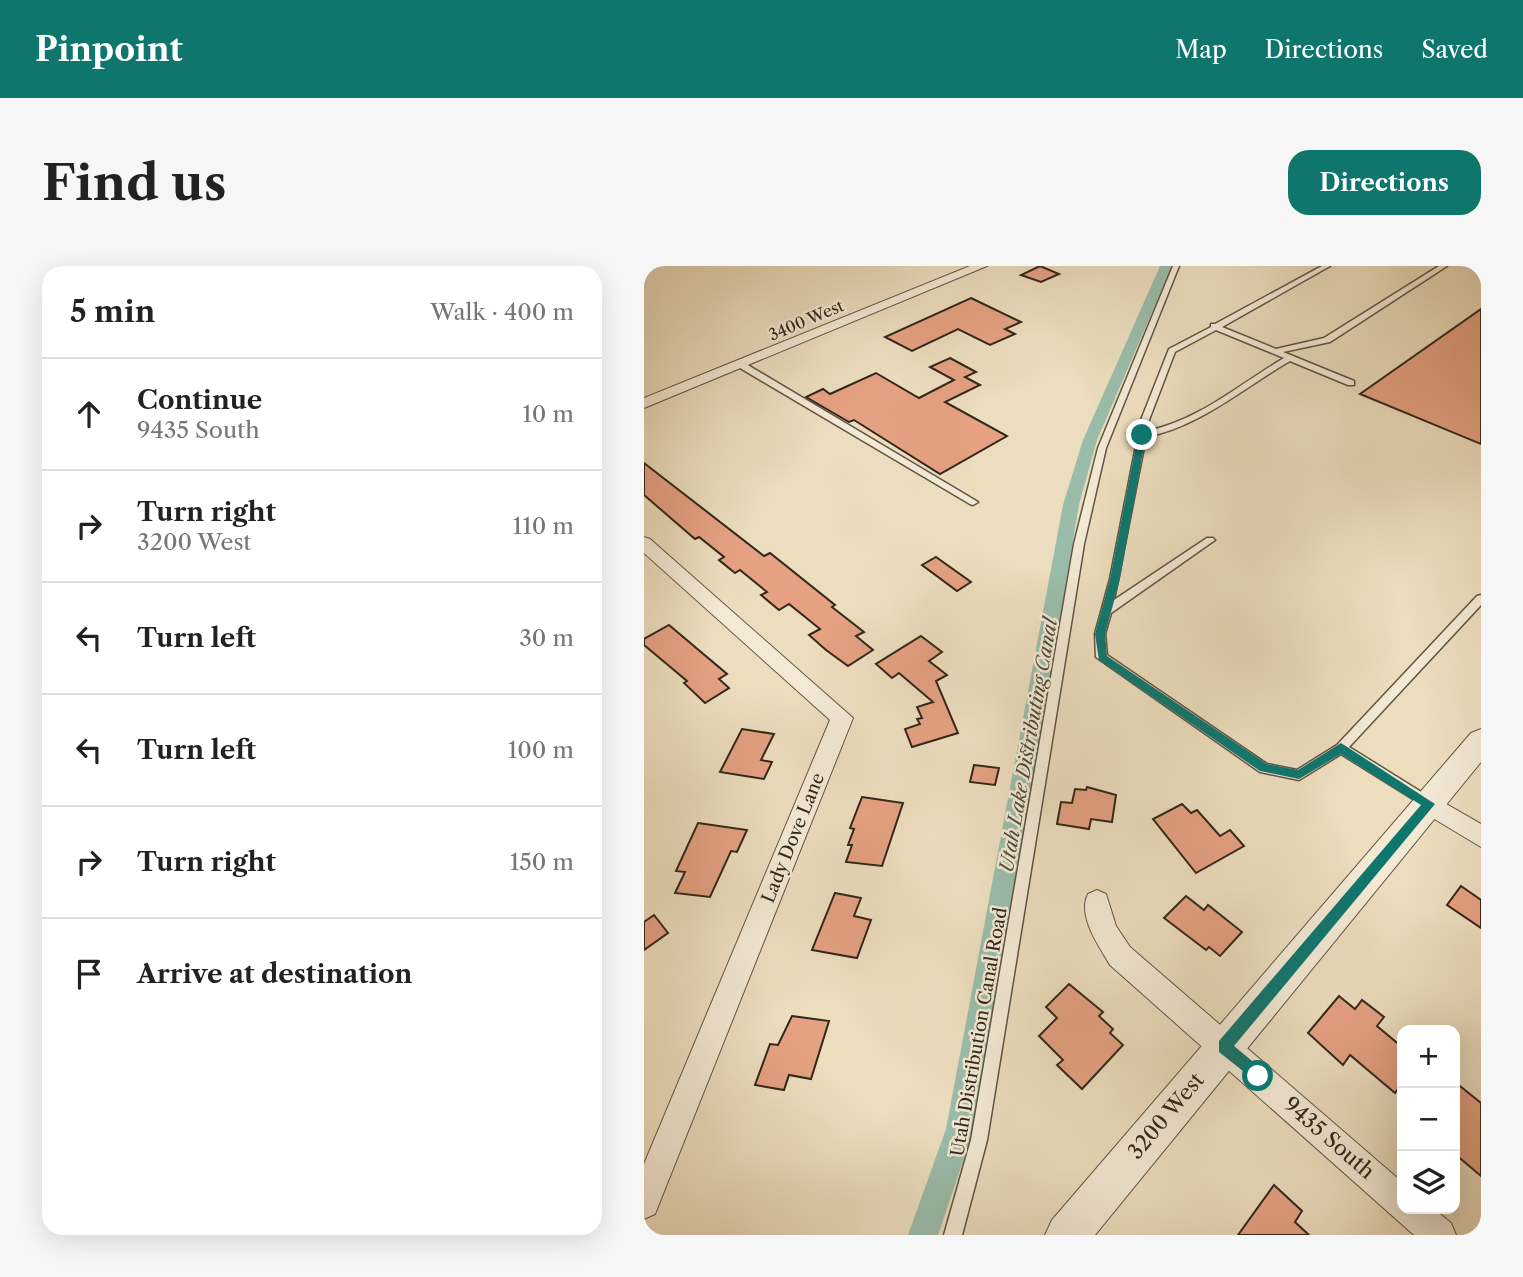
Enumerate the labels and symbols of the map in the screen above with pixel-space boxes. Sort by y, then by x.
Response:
street label: 3400 West [765,295,847,345]
route end [1126,419,1157,450]
water label: Utah Lake Distributing Canal [995,614,1063,874]
street label: Lady Dove Lane [757,770,829,906]
street label: Utah Distribution Canal Road [946,906,1012,1158]
route start [1242,1060,1273,1091]
street label: 3200 West [1122,1067,1209,1164]
street label: 9435 South [1279,1091,1380,1184]

